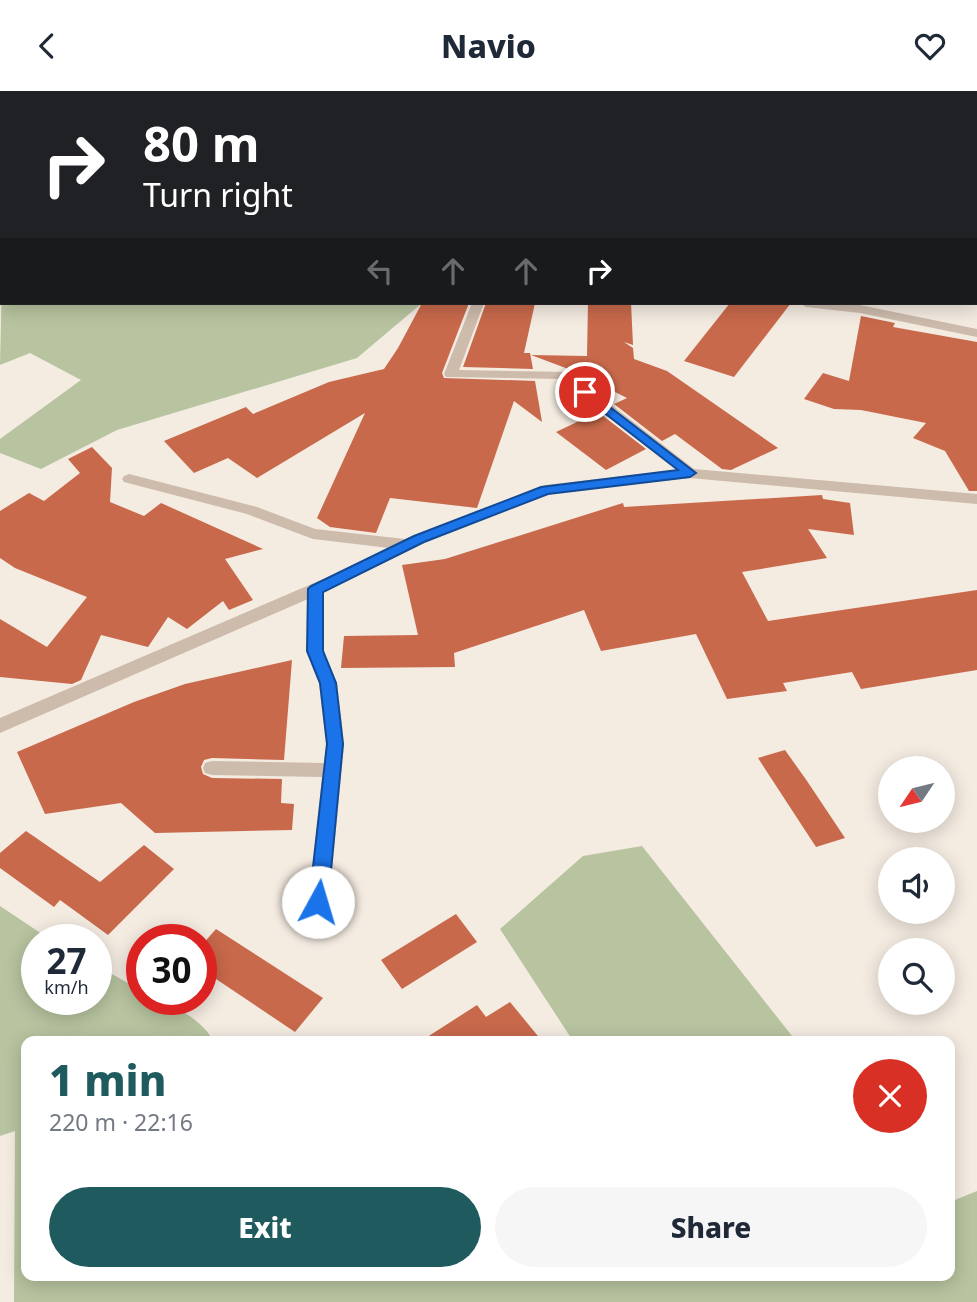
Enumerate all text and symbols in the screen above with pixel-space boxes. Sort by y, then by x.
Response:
text: Navio [441,24,536,67]
icon: back [28,27,66,65]
icon: heart [911,27,949,65]
text: 80 m [143,110,260,176]
icon: right [28,119,119,210]
text: Turn right [143,173,293,216]
icon: left [361,252,399,290]
icon: ahead [434,252,472,290]
icon: ahead [507,252,545,290]
icon: right [580,252,618,290]
pin [555,362,615,422]
icon: arrive [566,373,604,411]
north arrow [878,756,956,833]
map controls [878,756,955,1015]
button: sound [878,847,955,924]
position arrow [281,865,355,939]
speed limit sign: 30 [126,924,217,1015]
text: 27 [46,937,87,984]
button: search [878,938,955,1015]
text: km/h [44,975,89,999]
text: 1 min [49,1051,166,1108]
button: close [853,1059,927,1133]
text: 220 m · 22:16 [49,1106,193,1138]
button: Exit [49,1187,481,1267]
button: Share [495,1187,927,1267]

